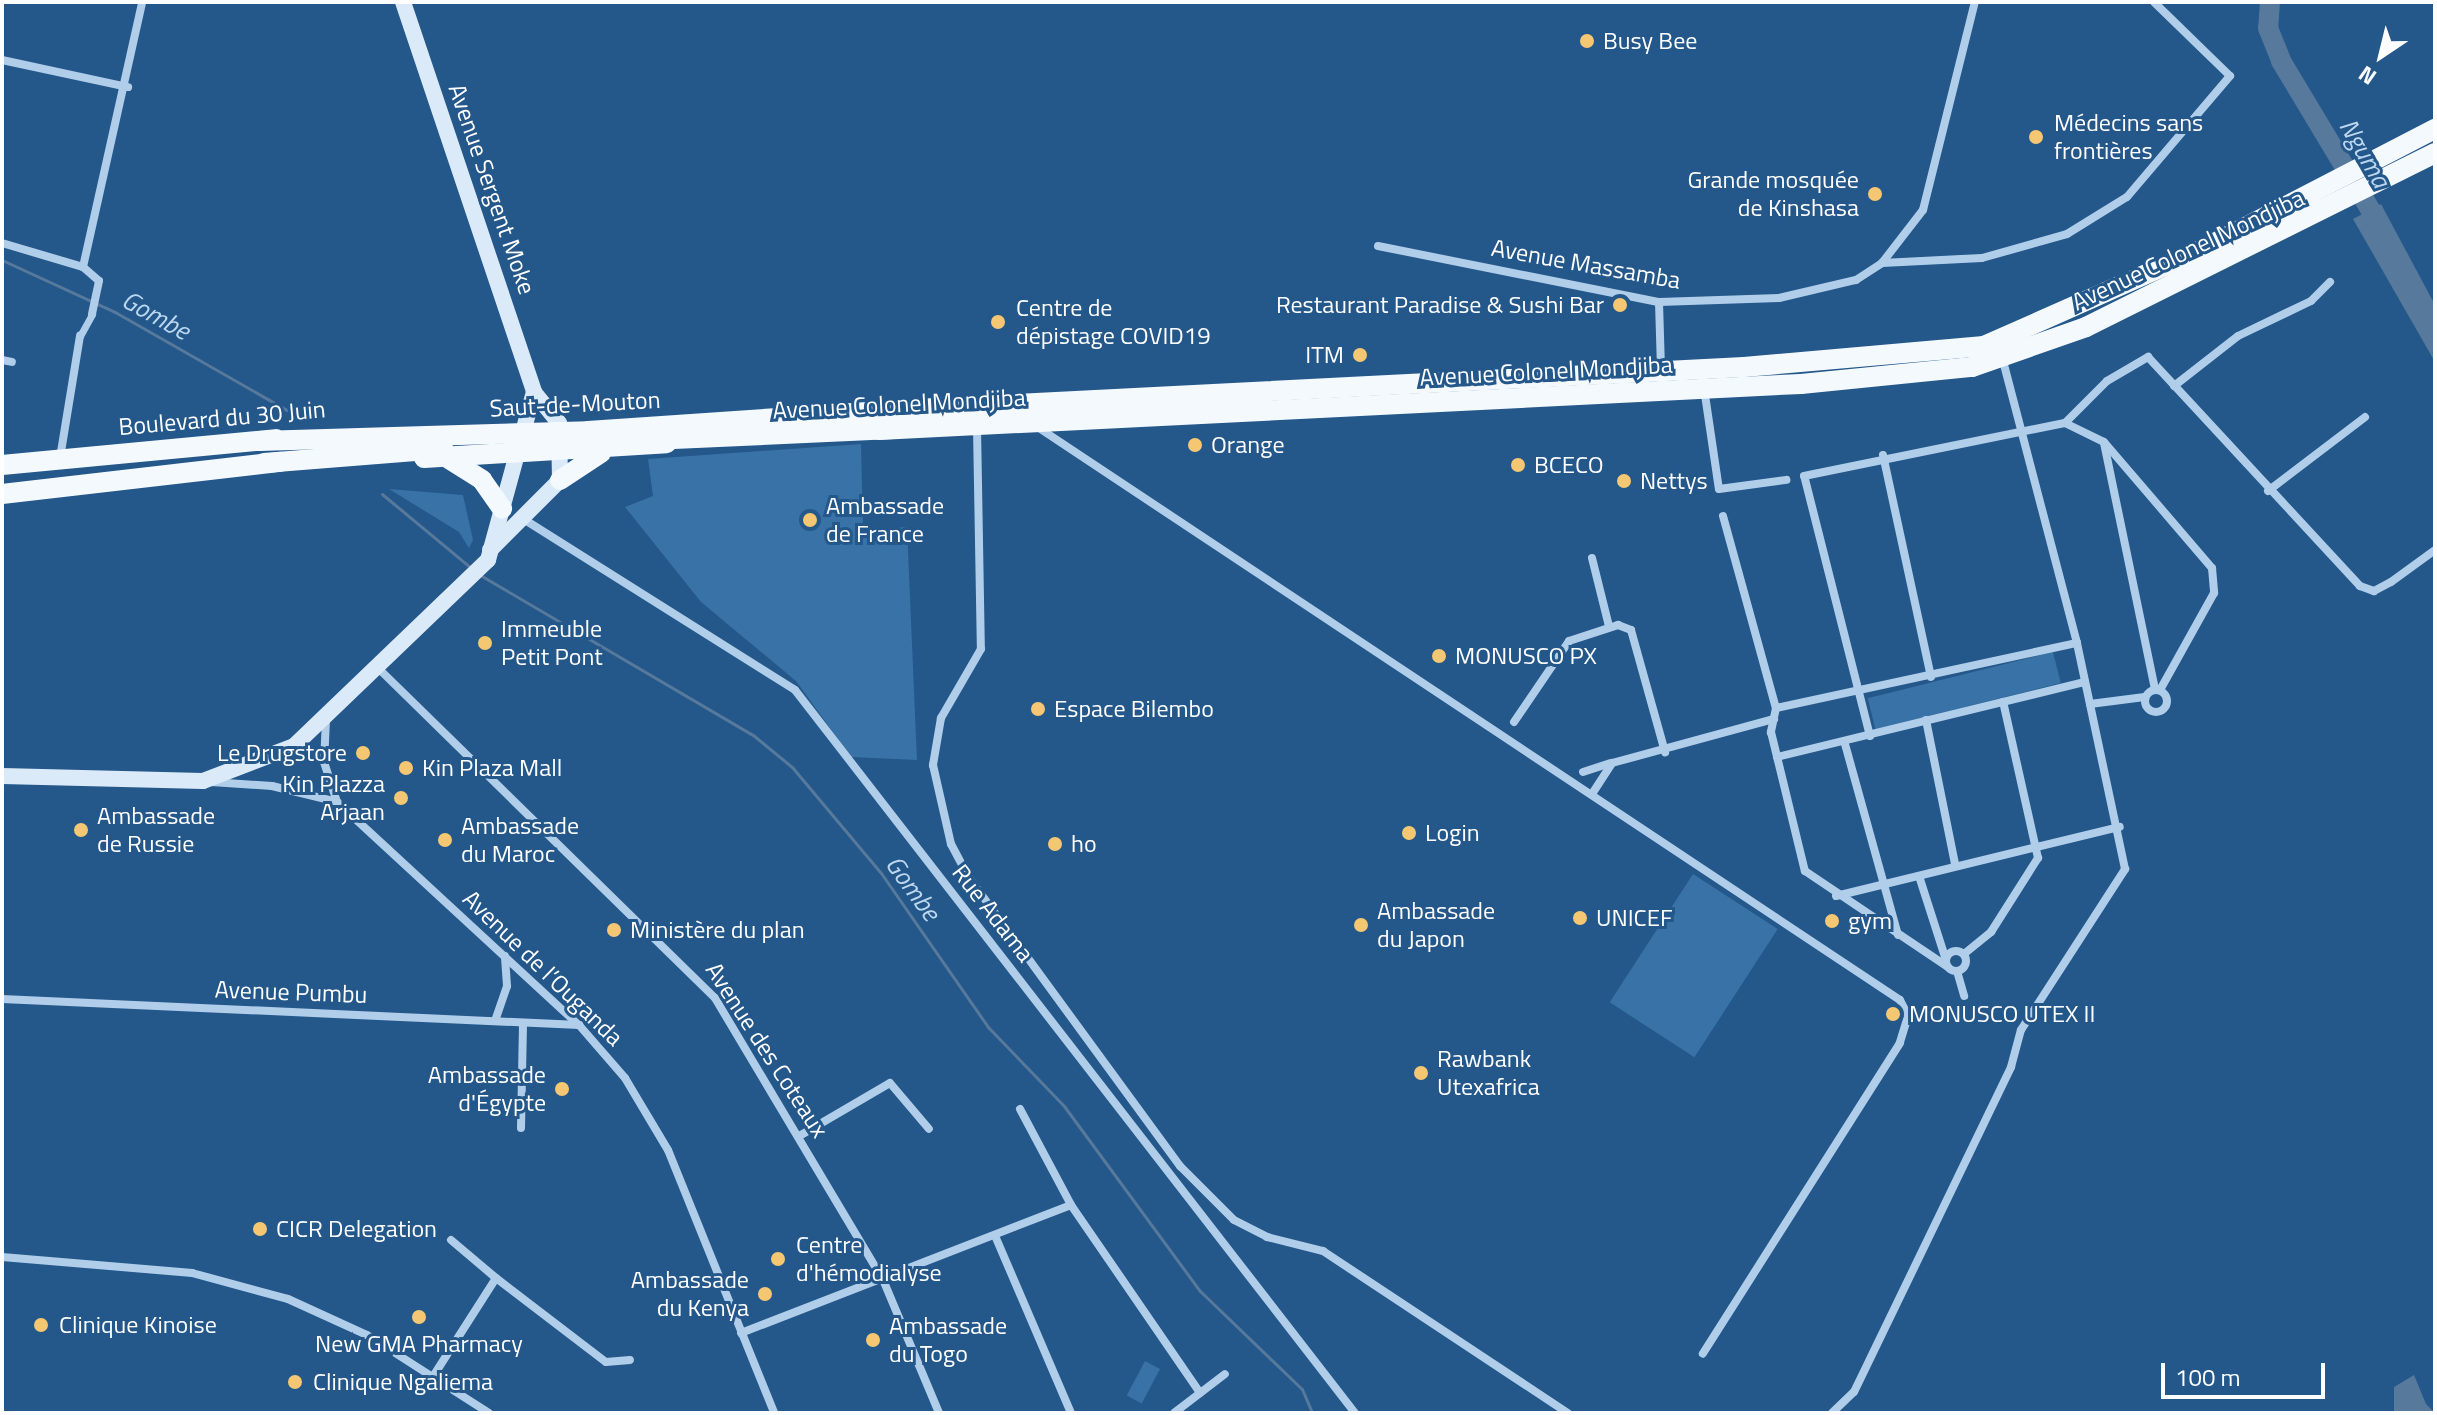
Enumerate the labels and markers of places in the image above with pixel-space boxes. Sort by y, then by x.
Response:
place label: Busy Bee [1603,27,1697,55]
marker: Busy Bee [1578,32,1596,50]
place label: Médecins sans frontières [2054,109,2203,165]
marker: Médecins sans frontières [2025,126,2047,148]
place label: Grande mosquée de Kinshasa [1687,166,1859,222]
marker: Grande mosquée de Kinshasa [1866,185,1884,203]
place label: Restaurant Paradise & Sushi Bar [1276,291,1604,319]
place label: Centre de dépistage COVID19 [1016,294,1211,350]
marker: Restaurant Paradise & Sushi Bar [1611,296,1629,314]
marker: Centre de dépistage COVID19 [987,311,1009,333]
place label: ITM [1305,341,1344,369]
marker: ITM [1351,346,1369,364]
place label: Orange [1211,431,1285,459]
marker: Orange [1186,436,1204,454]
place label: BCECO [1534,451,1604,479]
marker: BCECO [1509,456,1527,474]
place label: Nettys [1640,467,1708,495]
marker: Nettys [1615,472,1633,490]
place label: Ambassade de France [826,492,944,548]
marker: Ambassade de France [801,511,819,529]
place label: Immeuble Petit Pont [501,615,603,671]
marker: Immeuble Petit Pont [476,634,494,652]
place label: MONUSCO PX [1455,642,1597,670]
marker: MONUSCO PX [1430,647,1448,665]
place label: Espace Bilembo [1054,695,1214,723]
marker: Espace Bilembo [1029,700,1047,718]
place label: Le Drugstore [217,739,347,767]
marker: Le Drugstore [354,744,372,762]
place label: Kin Plaza Mall [422,754,562,782]
marker: Kin Plaza Mall [397,759,415,777]
place label: Kin Plazza Arjaan [282,770,385,826]
marker: Kin Plazza Arjaan [392,789,410,807]
place label: Ambassade de Russie [97,802,215,858]
place label: Ambassade du Maroc [461,812,579,868]
place label: Login [1425,819,1480,847]
marker: Ambassade de Russie [72,821,90,839]
marker: Login [1400,824,1418,842]
place label: ho [1071,830,1097,858]
marker: Ambassade du Maroc [436,831,454,849]
marker: ho [1046,835,1064,853]
place label: Ambassade du Japon [1377,897,1495,953]
place label: UNICEF [1596,904,1673,932]
place label: gym [1848,907,1892,935]
marker: UNICEF [1571,909,1589,927]
marker: gym [1823,912,1841,930]
place label: Ministère du plan [630,916,805,944]
marker: Ambassade du Japon [1352,916,1370,934]
marker: Ministère du plan [605,921,623,939]
place label: MONUSCO UTEX II [1909,1000,2095,1028]
marker: MONUSCO UTEX II [1884,1005,1902,1023]
place label: Rawbank Utexafrica [1437,1045,1540,1101]
place label: Ambassade d'Égypte [428,1061,546,1117]
marker: Rawbank Utexafrica [1412,1064,1430,1082]
marker: Ambassade d'Égypte [553,1080,571,1098]
place label: CICR Delegation [276,1215,437,1243]
marker: CICR Delegation [251,1220,269,1238]
place label: Centre d'hémodialyse [796,1231,942,1287]
marker: Centre d'hémodialyse [767,1248,789,1270]
place label: Ambassade du Kenya [631,1266,749,1322]
marker: Ambassade du Kenya [756,1285,774,1303]
marker: New GMA Pharmacy [410,1308,428,1326]
place label: Clinique Kinoise [59,1311,217,1339]
place label: Ambassade du Togo [889,1312,1007,1368]
marker: Clinique Kinoise [30,1314,52,1336]
place label: New GMA Pharmacy [315,1330,523,1358]
marker: Ambassade du Togo [864,1331,882,1349]
place label: Clinique Ngaliema [313,1368,493,1396]
marker: Clinique Ngaliema [284,1371,306,1393]

